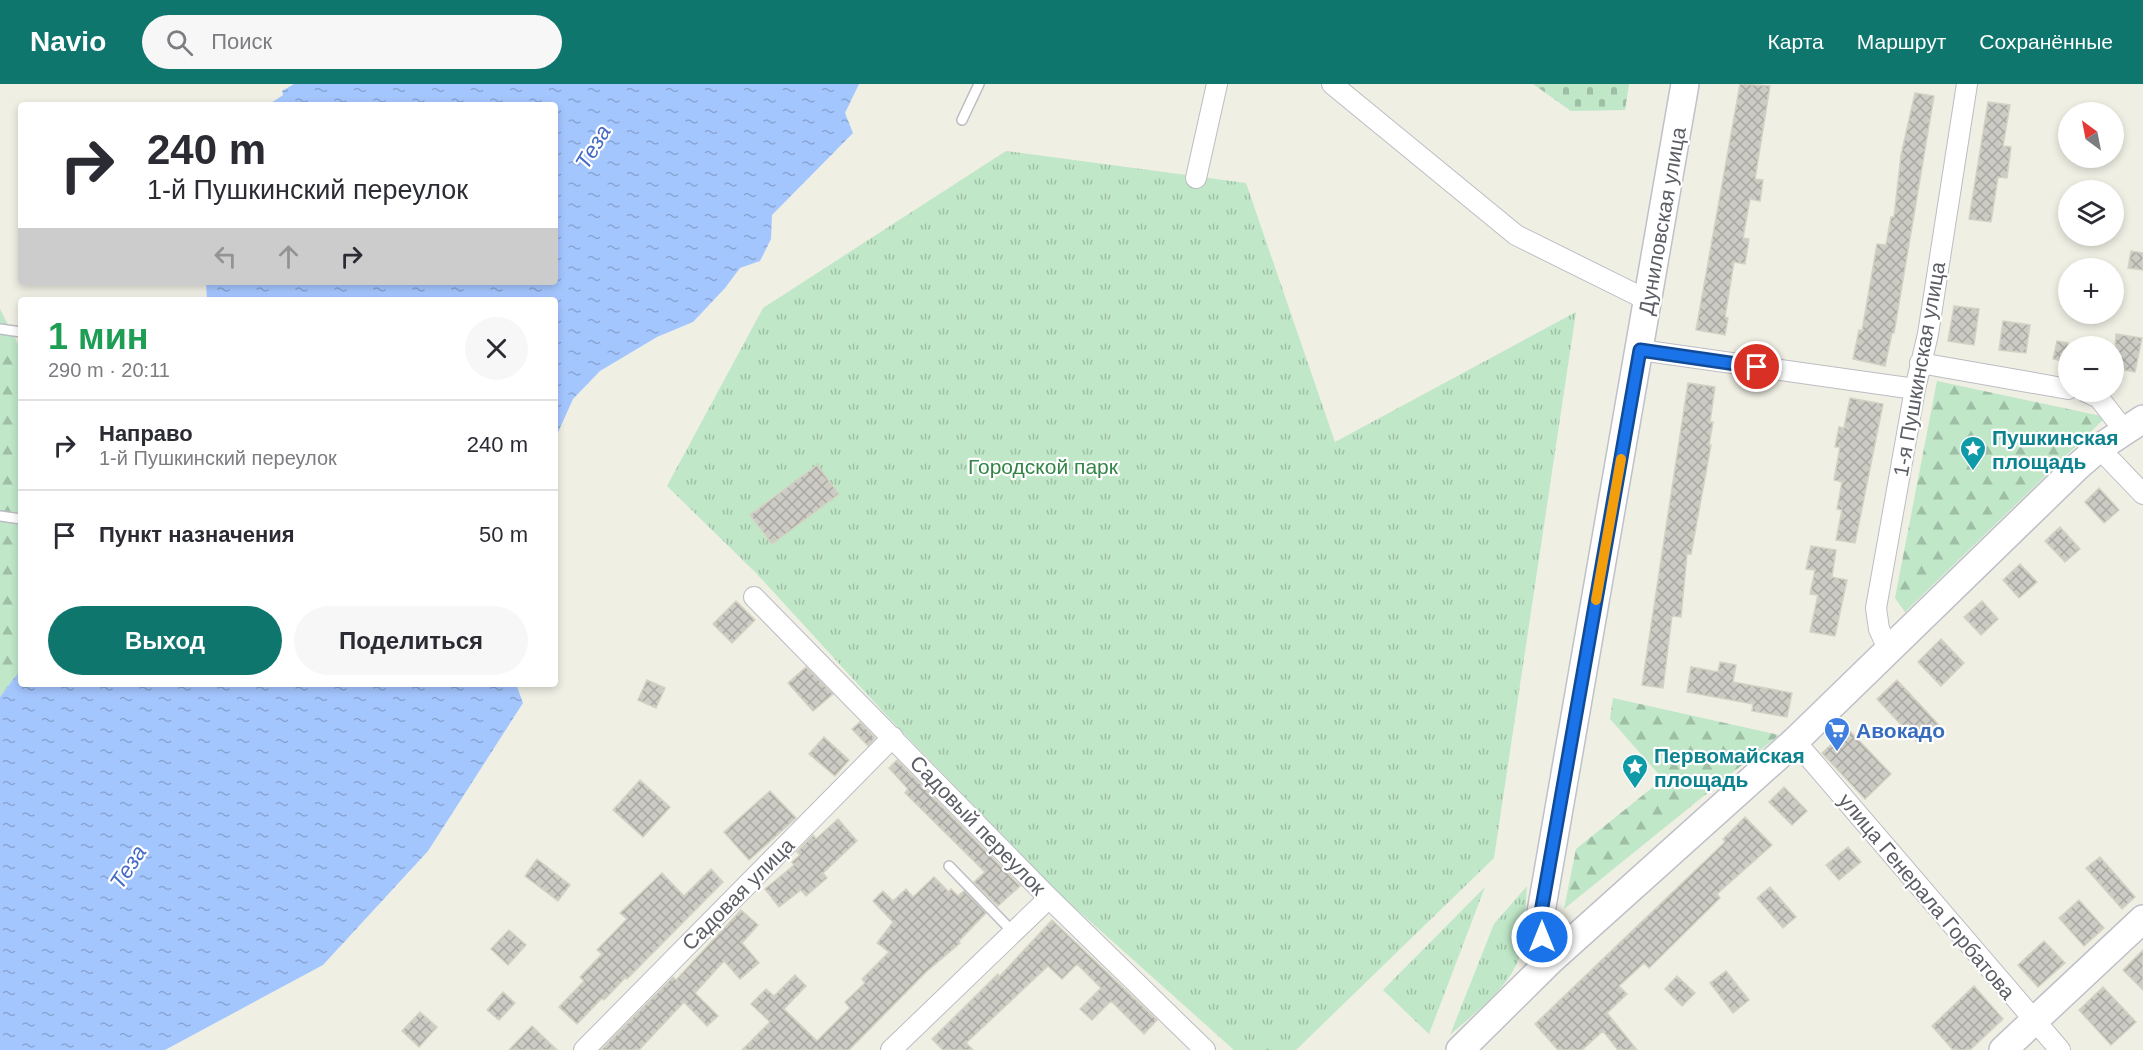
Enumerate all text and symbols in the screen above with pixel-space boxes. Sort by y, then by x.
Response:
search box [142,15,562,69]
text: Navio [30,26,106,57]
icon: search [163,26,196,59]
text: Поиск [211,29,272,54]
text: Карта [1768,30,1824,53]
text: Маршрут [1857,30,1946,53]
text: Сохранённые [1979,30,2113,53]
north arrow [2058,102,2124,168]
map controls [2058,102,2124,402]
water label: Теза [570,120,616,174]
street label: Дуниловская улица [1634,125,1690,317]
icon: right [48,126,126,204]
text: 240 m [147,126,266,173]
text: 1-й Пушкинский переулок [147,175,468,205]
button: layers [2058,180,2124,246]
icon: left [209,240,242,273]
icon: ahead [272,240,305,273]
icon: right [335,240,368,273]
button: + [2058,258,2124,324]
street label: 1-я Пушкинская улица [1889,260,1949,478]
text: 1 мин [48,316,149,357]
button: close [465,317,528,380]
button: − [2058,336,2124,402]
pin [1731,341,1782,392]
icon: arrive [1740,350,1773,383]
text: 290 m · 20:11 [48,359,170,381]
text: Направо [99,421,193,446]
place label: Пушкинская площадь [1992,426,2119,473]
icon: right [48,429,81,462]
text: 240 m [467,432,528,457]
place icon: Пушкинская площадь [1958,434,1988,472]
text: 1-й Пушкинский переулок [99,447,337,469]
park label: Городской парк [968,455,1119,478]
icon: arrive [48,519,81,552]
text: Пункт назначения [99,522,295,547]
text: 50 m [479,522,528,547]
button: Выход [48,606,282,675]
button: Поделиться [294,606,528,675]
supermarket icon: Авокадо [1822,715,1852,753]
place label: Авокадо [1856,719,1945,742]
place label: Первомайская площадь [1654,744,1805,791]
street label: Садовый переулок [906,751,1051,900]
place icon: Первомайская площадь [1620,752,1650,790]
street label: улица Генерала Горбатова [1834,788,2020,1004]
street label: Садовая улица [677,833,799,955]
water label: Теза [105,841,151,893]
position arrow [1510,905,1574,969]

